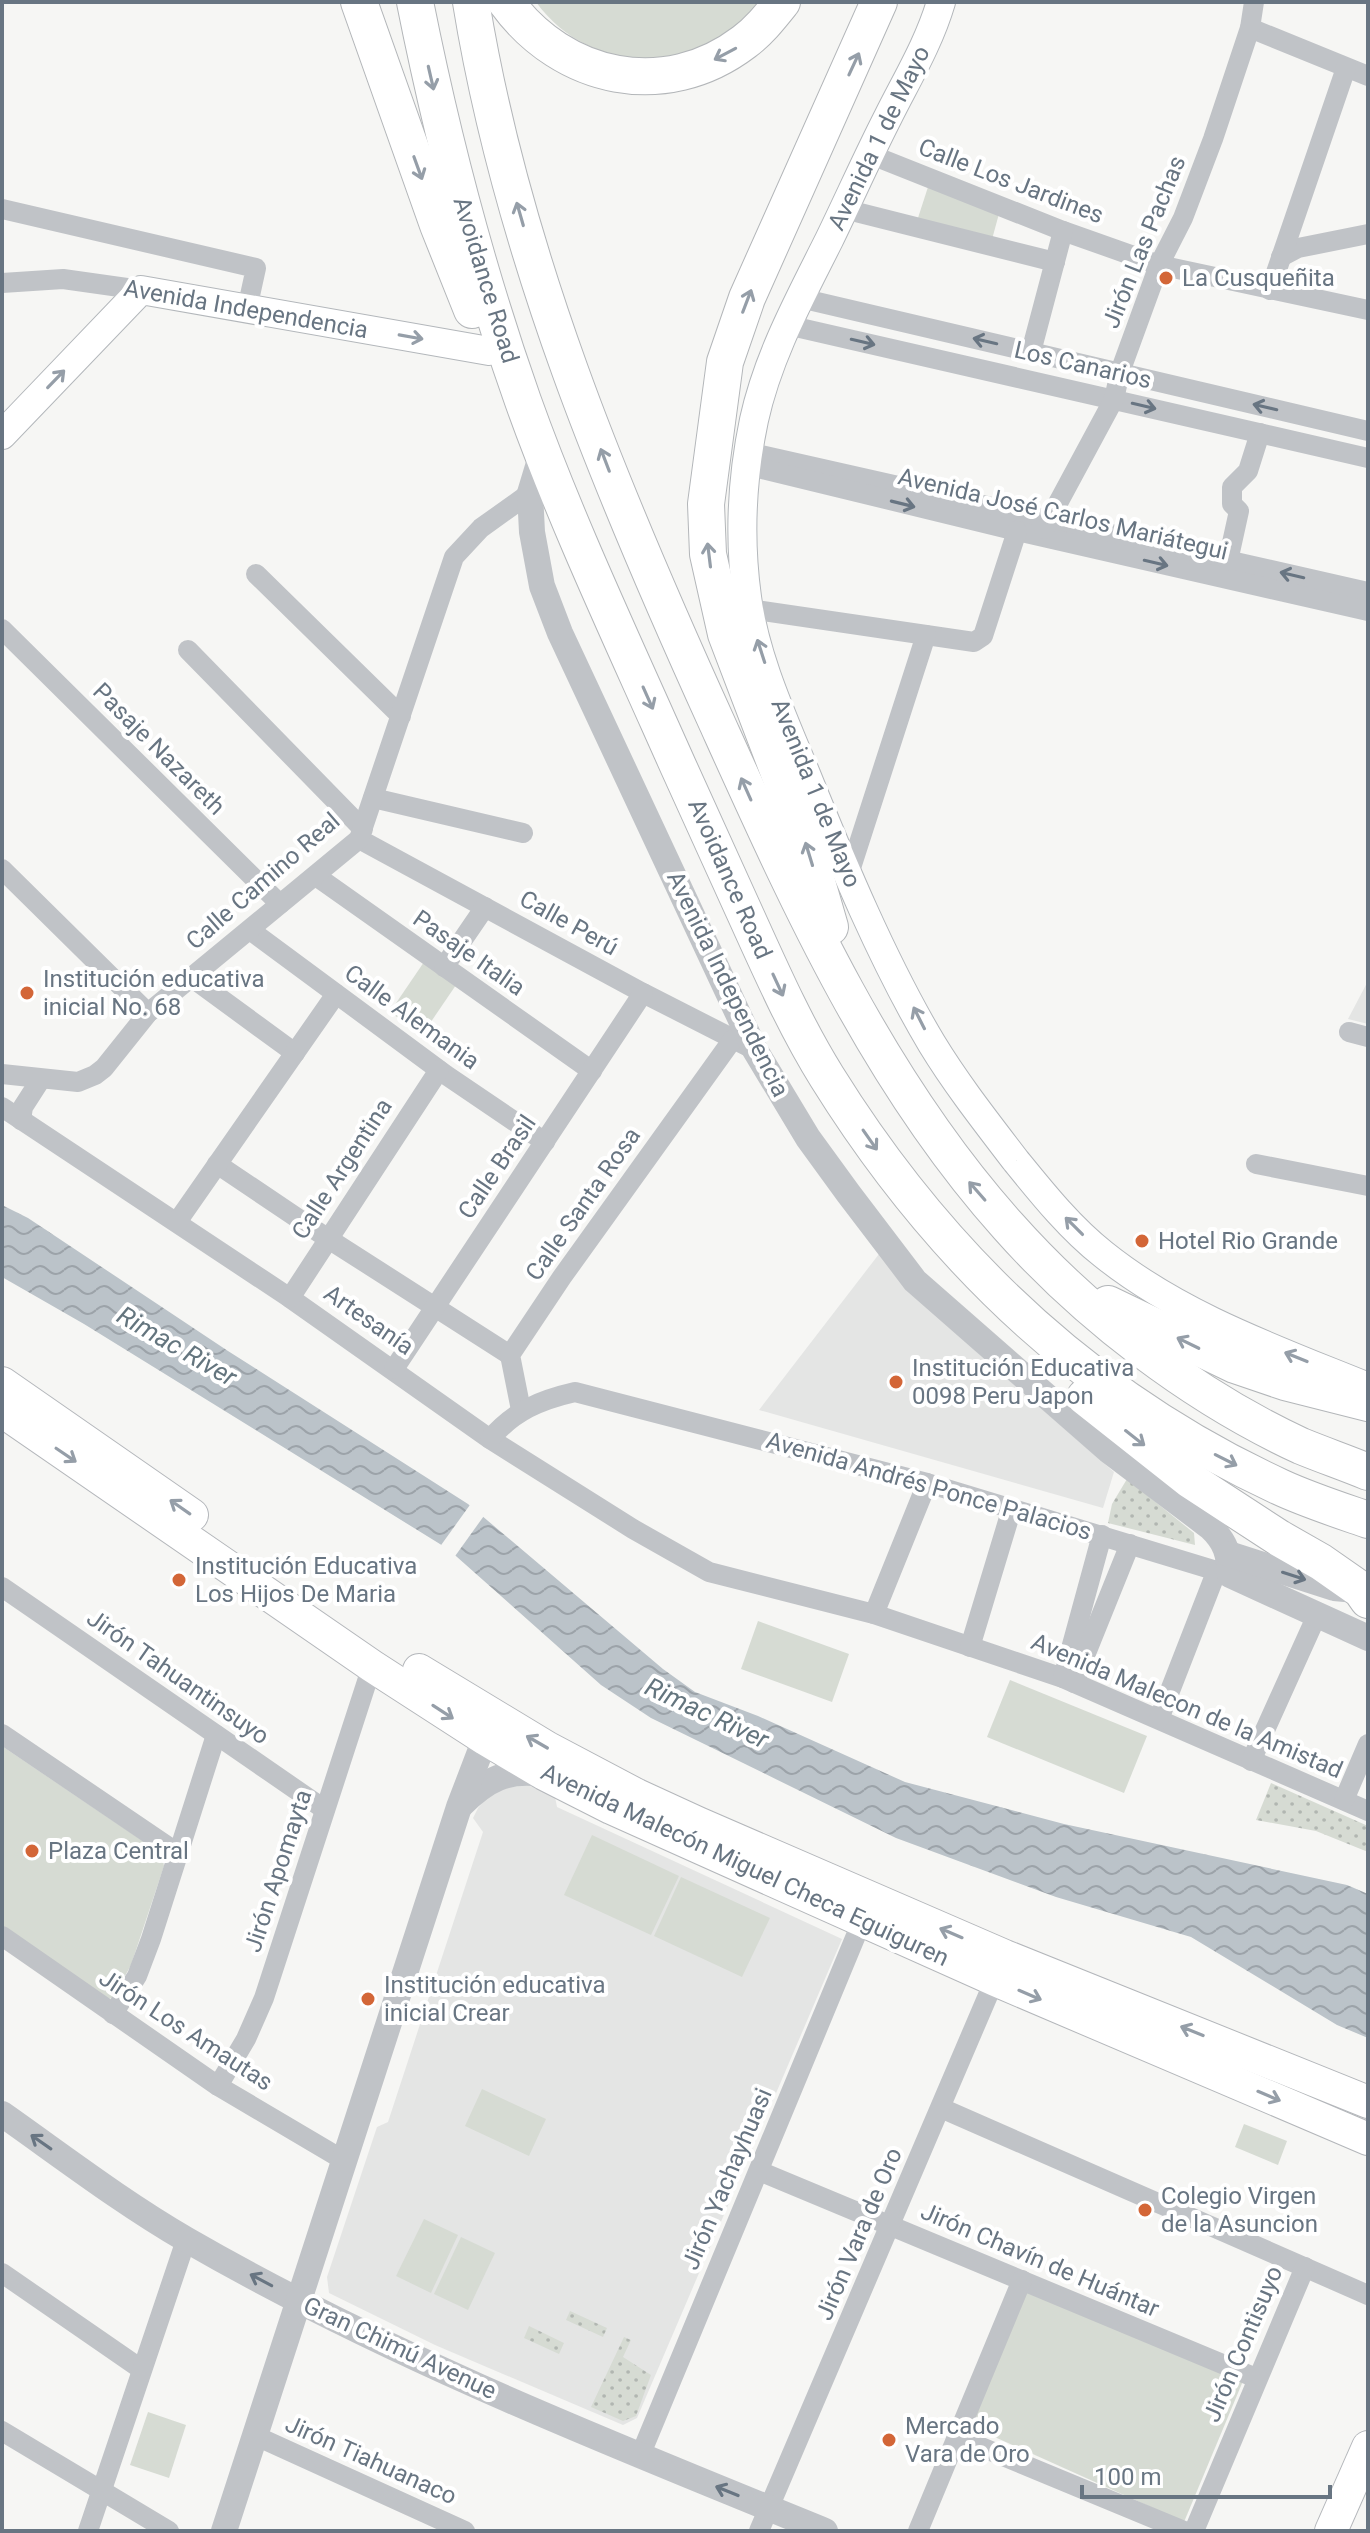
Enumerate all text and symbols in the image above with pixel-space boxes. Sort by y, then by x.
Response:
street label: Avenida 1 de Mayo [822,41,936,235]
one-way arrow [713,46,737,62]
one-way arrow [847,52,862,76]
one-way arrow [424,65,439,91]
street label: Calle Los Jardines [915,133,1107,229]
street label: Jirón Las Pachas [1097,152,1191,332]
one-way arrow [412,156,426,180]
street label: Avoidance Road [447,194,525,366]
one-way arrow [512,202,526,227]
place label: La Cusqueñita [1182,264,1335,292]
marker: La Cusqueñita [1157,269,1175,287]
street label: Avenida Independencia [122,274,370,344]
one-way arrow [741,289,755,314]
one-way arrow [398,331,423,346]
one-way arrow [972,333,998,348]
one-way arrow [849,335,875,350]
street label: Los Canarios [1012,336,1154,394]
one-way arrow [46,370,65,389]
one-way arrow [1252,398,1278,413]
one-way arrow [1130,399,1156,414]
one-way arrow [597,448,611,473]
street label: Avenida José Carlos Mariátegui [895,462,1231,566]
one-way arrow [890,497,915,512]
one-way arrow [701,543,716,568]
one-way arrow [1143,556,1169,571]
one-way arrow [1280,567,1305,582]
one-way arrow [753,639,768,665]
street label: Pasaje Nazareth [87,677,231,821]
one-way arrow [641,685,656,709]
street label: Avenida 1 de Mayo [765,694,867,892]
one-way arrow [738,777,753,801]
street label: Avoidance Road [682,795,778,963]
street label: Calle Camino Real [181,807,345,955]
one-way arrow [801,842,815,867]
street label: Avenida Independencia [661,867,795,1101]
street label: Calle Perú [515,885,623,961]
street label: Pasaje Italia [408,904,530,1002]
street label: Calle Alemania [339,959,485,1075]
place label: Institución educativa inicial No. 68 [43,965,265,1021]
one-way arrow [771,973,786,997]
marker: Institución educativa inicial No. 68 [18,984,36,1002]
one-way arrow [910,1007,926,1031]
street label: Calle Argentina [286,1093,398,1245]
street label: Calle Brasil [452,1110,542,1224]
street label: Calle Santa Rosa [520,1122,646,1286]
one-way arrow [862,1129,878,1151]
one-way arrow [968,1182,986,1202]
one-way arrow [1065,1217,1084,1236]
place label: Hotel Rio Grande [1158,1227,1338,1255]
marker: Hotel Rio Grande [1133,1232,1151,1250]
street label: Artesanía [319,1279,419,1361]
water label: Rimac River [112,1300,243,1393]
one-way arrow [1177,1335,1201,1350]
one-way arrow [1284,1349,1309,1364]
place label: Institución Educativa 0098 Peru Japon [912,1354,1134,1410]
marker: Institución Educativa 0098 Peru Japon [887,1373,905,1391]
street label: Avenida Andrés Ponce Palacios [763,1426,1095,1546]
one-way arrow [1124,1429,1145,1447]
one-way arrow [55,1447,77,1464]
one-way arrow [1214,1453,1238,1469]
one-way arrow [170,1499,192,1515]
place label: Institución Educativa Los Hijos De Maria [195,1552,417,1608]
one-way arrow [1281,1569,1307,1584]
marker: Institución Educativa Los Hijos De Maria [170,1571,188,1589]
street label: Jirón Tahuantinsuyo [82,1604,274,1750]
street label: Avenida Malecon de la Amistad [1027,1628,1347,1784]
water label: Rimac River [641,1671,775,1755]
one-way arrow [432,1704,454,1720]
one-way arrow [526,1734,549,1750]
street label: Avenida Malecón Miguel Checa Eguiguren [537,1758,953,1972]
street label: Jirón Apomayta [239,1786,317,1956]
place label: Plaza Central [48,1837,189,1865]
marker: Plaza Central [23,1842,41,1860]
one-way arrow [939,1924,964,1939]
street label: Jirón Los Amautas [94,1963,278,2097]
place label: Institución educativa inicial Crear [384,1971,606,2027]
one-way arrow [1017,1988,1042,2003]
marker: Institución educativa inicial Crear [359,1990,377,2008]
one-way arrow [1180,2023,1205,2038]
street label: Jirón Yachayhuasi [676,2084,778,2274]
one-way arrow [1256,2090,1281,2105]
one-way arrow [31,2134,53,2150]
street label: Jirón Vara de Oro [810,2144,908,2324]
place label: Colegio Virgen de la Asuncion [1161,2182,1318,2238]
street label: Jirón Chavín de Huántar [917,2197,1163,2323]
marker: Colegio Virgen de la Asuncion [1136,2201,1154,2219]
street label: Jirón Contisuyo [1198,2262,1288,2426]
one-way arrow [250,2272,273,2288]
street label: Gran Chimú Avenue [299,2291,501,2405]
street label: Jirón Tiahuanaco [281,2410,461,2510]
place label: Mercado Vara de Oro [905,2412,1030,2468]
marker: Mercado Vara de Oro [880,2431,898,2449]
scale bar [1082,2449,1330,2499]
text: 100 m [1094,2463,1161,2491]
one-way arrow [715,2483,740,2497]

